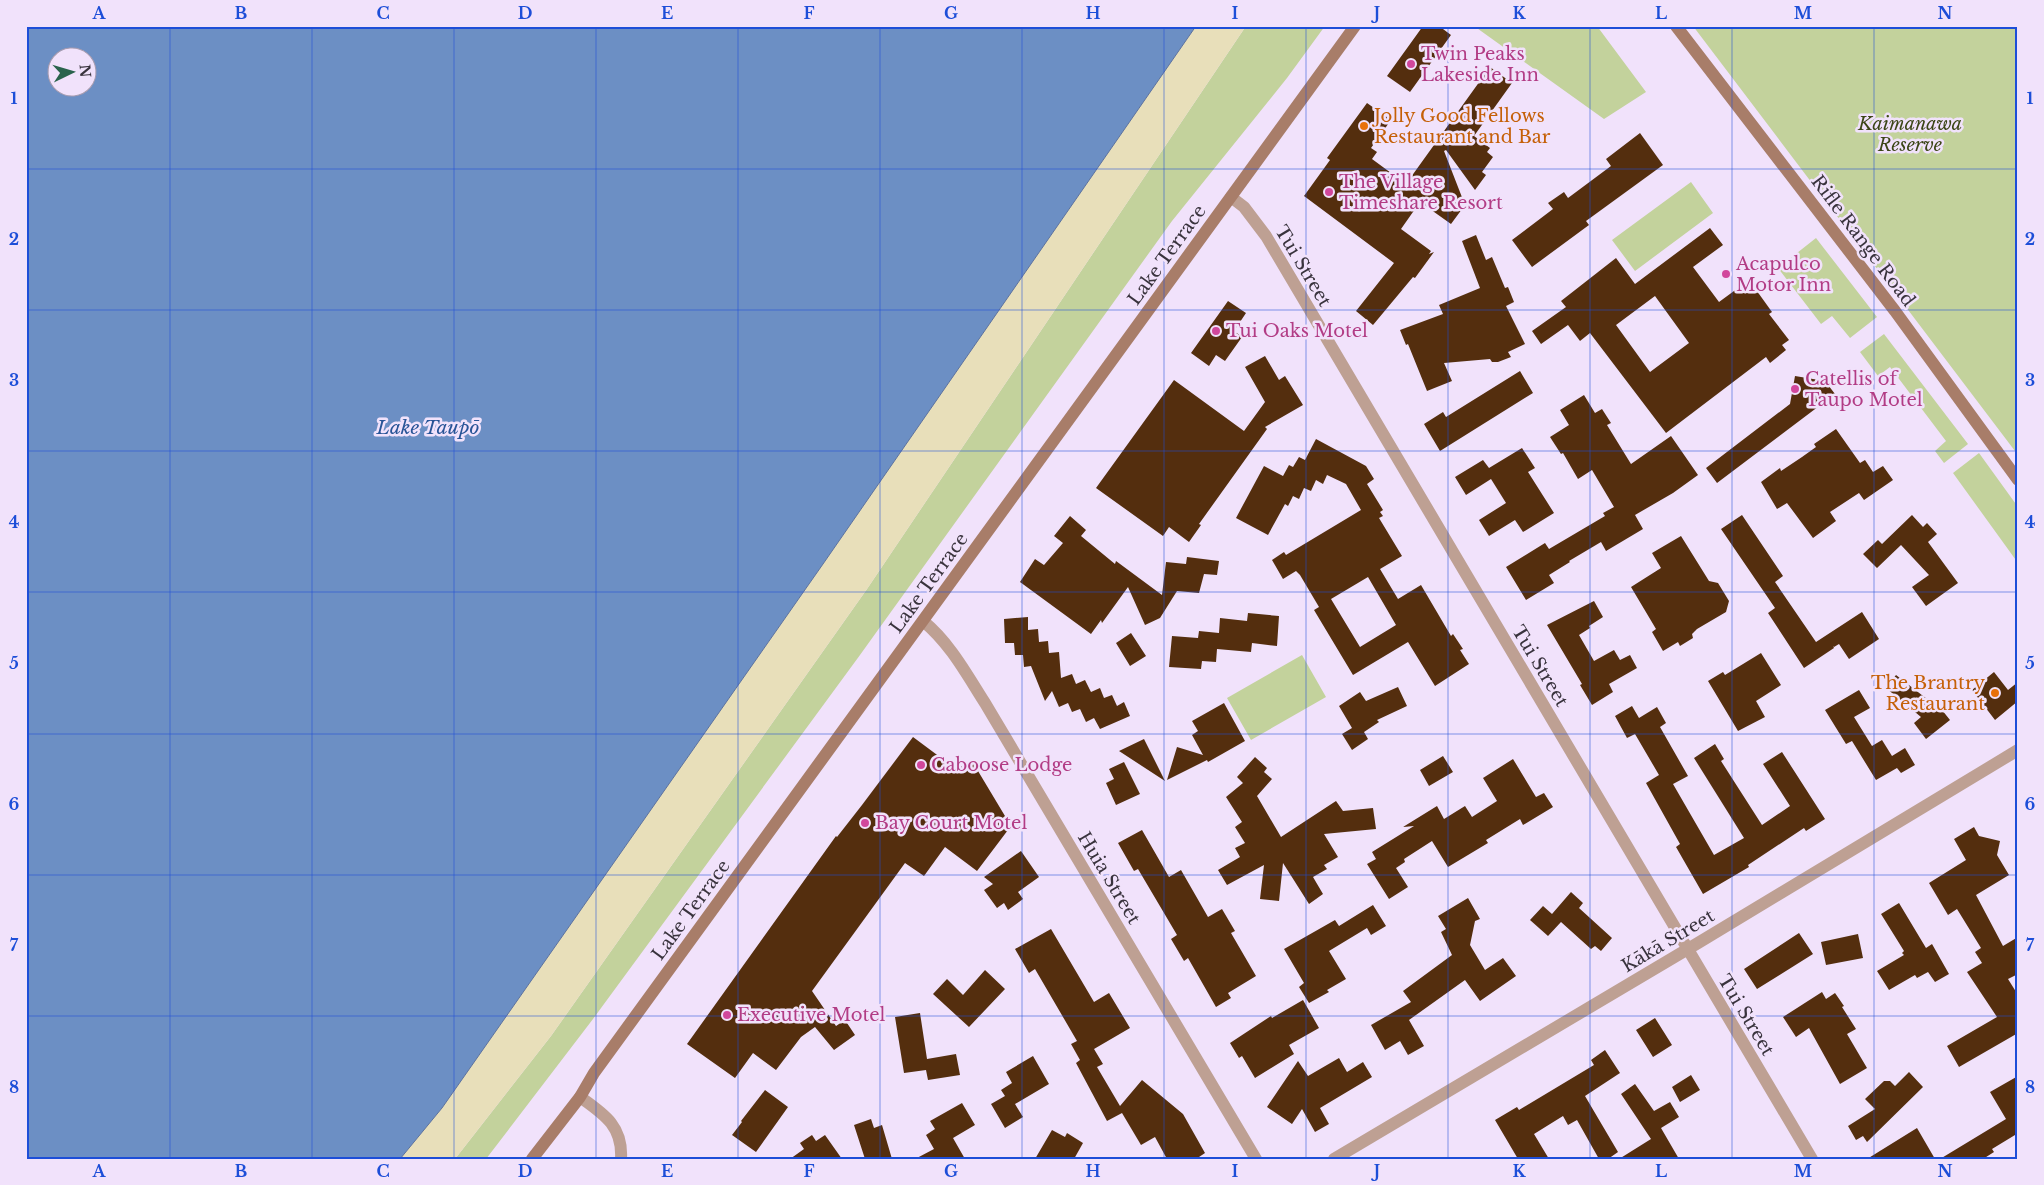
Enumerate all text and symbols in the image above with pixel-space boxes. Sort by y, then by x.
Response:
text: A [92,3,107,23]
text: B [235,3,248,23]
text: C [376,3,390,23]
text: D [518,3,532,23]
text: E [661,3,673,23]
text: F [803,3,815,23]
text: G [944,3,958,23]
text: H [1085,3,1101,23]
text: I [1232,3,1239,23]
text: J [1371,3,1380,23]
text: K [1512,3,1526,23]
text: L [1655,3,1667,23]
text: M [1794,3,1812,23]
text: N [1937,3,1953,23]
place label: Twin Peaks Lakeside Inn [1421,43,1539,86]
north arrow [48,48,98,98]
marker: Twin Peaks Lakeside Inn [1405,58,1417,70]
text: N [75,64,94,78]
text: 1 [11,88,18,108]
text: 1 [2027,88,2034,108]
place label: Jolly Good Fellows Restaurant and Bar [1372,105,1551,148]
park label: Kaimanawa Reserve [1857,113,1962,156]
marker: Jolly Good Fellows Restaurant and Bar [1358,120,1370,132]
place label: The Village Timeshare Resort [1339,171,1503,214]
street label: Rifle Range Road [1806,171,1920,311]
marker: The Village Timeshare Resort [1323,186,1335,198]
street label: Lake Terrace [1123,201,1211,309]
street label: Tui Street [1270,221,1336,311]
text: 2 [9,229,19,249]
text: 2 [2025,229,2035,249]
place label: Acapulco Motor Inn [1735,253,1831,296]
marker: Acapulco Motor Inn [1720,268,1732,280]
place label: Tui Oaks Motel [1226,320,1368,342]
marker: Tui Oaks Motel [1210,325,1222,337]
place label: Catellis of Taupo Motel [1805,368,1923,411]
text: 3 [9,370,19,390]
text: 3 [2025,370,2035,390]
marker: Catellis of Taupo Motel [1789,383,1801,395]
water label: Lake Taupō [376,416,480,439]
text: 4 [9,512,19,532]
text: 4 [2025,512,2035,532]
street label: Lake Terrace [885,529,973,637]
street label: Tui Street [1507,621,1573,711]
text: 5 [9,653,19,673]
text: 5 [2025,653,2035,673]
place label: The Brantry Restaurant [1871,672,1985,715]
marker: The Brantry Restaurant [1989,687,2001,699]
place label: Caboose Lodge [931,754,1072,776]
marker: Caboose Lodge [915,759,927,771]
text: 6 [9,794,20,814]
text: 6 [2025,794,2036,814]
place label: Bay Court Motel [875,812,1027,834]
marker: Bay Court Motel [859,817,871,829]
street label: Huia Street [1073,828,1145,928]
street label: Lake Terrace [647,856,735,964]
street label: Kākā Street [1618,905,1718,977]
text: 7 [10,935,19,955]
text: 7 [2026,935,2035,955]
street label: Tui Street [1713,970,1779,1060]
place label: Executive Motel [737,1004,886,1026]
marker: Executive Motel [721,1009,733,1021]
text: 8 [9,1077,19,1097]
text: 8 [2025,1077,2035,1097]
text: A [92,1161,107,1181]
text: B [235,1161,248,1181]
text: C [376,1161,390,1181]
text: D [518,1161,532,1181]
text: E [661,1161,673,1181]
text: F [803,1161,815,1181]
text: G [944,1161,958,1181]
text: H [1085,1161,1101,1181]
text: I [1232,1161,1239,1181]
text: J [1371,1161,1380,1181]
text: K [1512,1161,1526,1181]
text: L [1655,1161,1667,1181]
text: M [1794,1161,1812,1181]
text: N [1937,1161,1953,1181]

